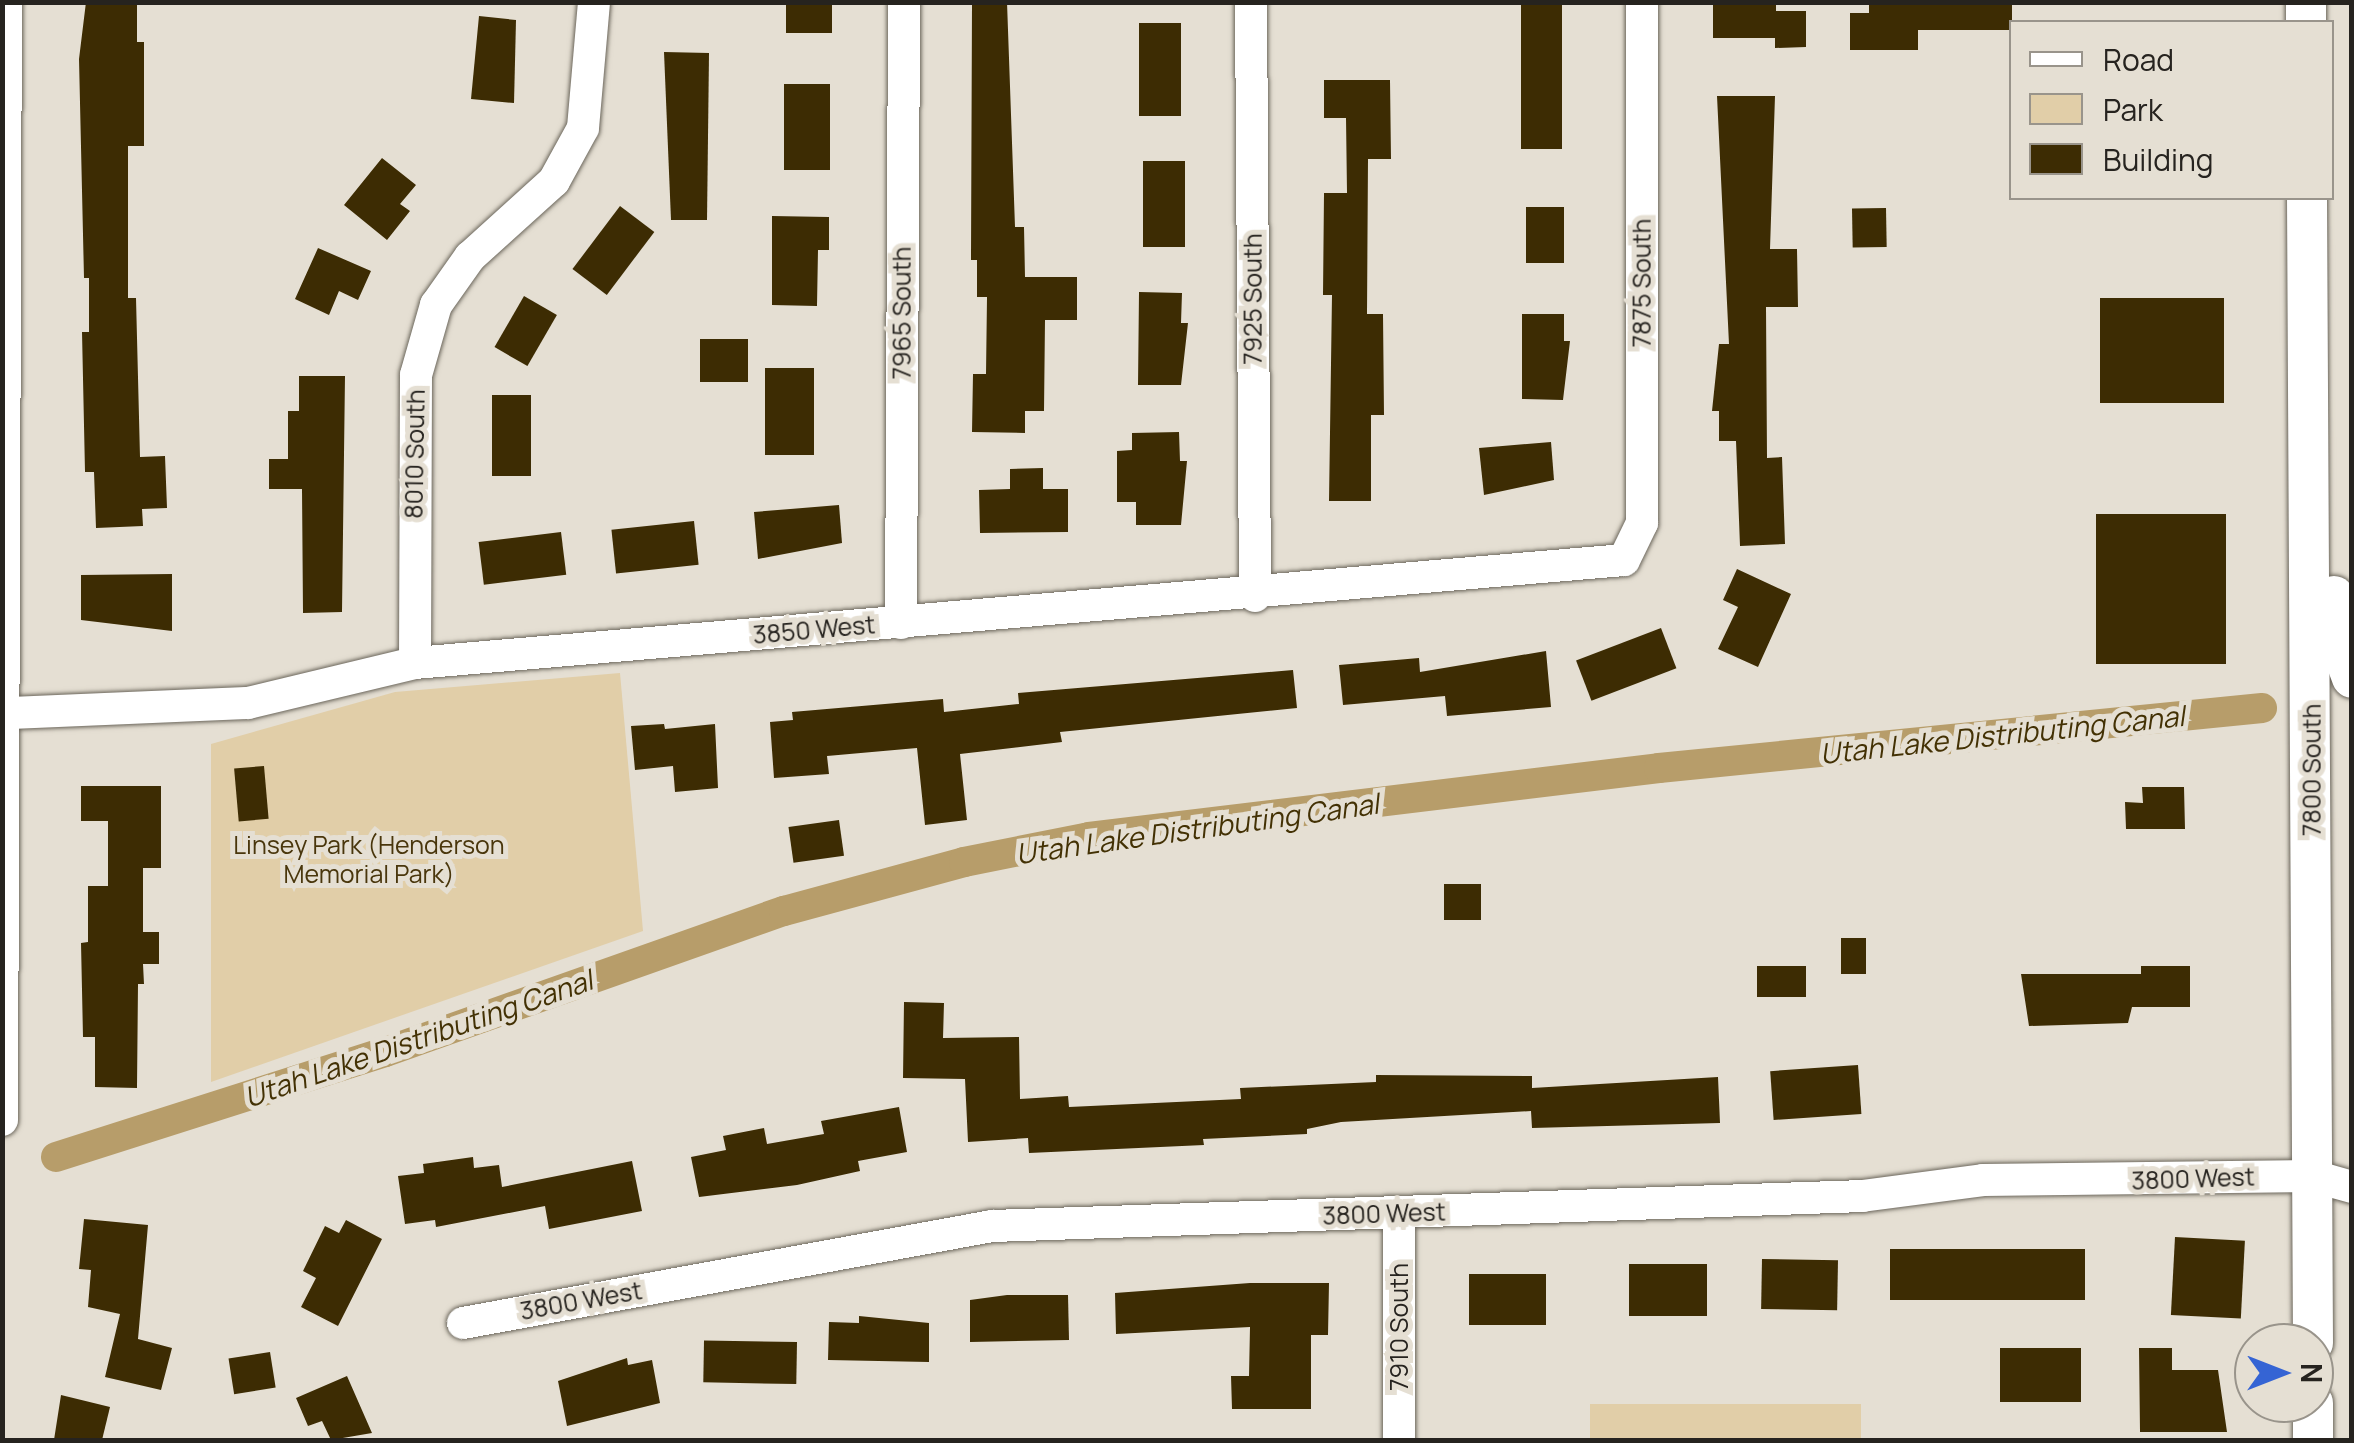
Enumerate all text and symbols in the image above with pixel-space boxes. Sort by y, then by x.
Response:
legend [2009,20,2334,200]
text: Road [2103,39,2174,80]
text: Park [2103,89,2163,130]
text: Building [2103,139,2214,180]
street label: 7875 South [1627,219,1657,347]
street label: 7925 South [1238,233,1268,365]
street label: 7965 South [887,247,917,379]
street label: 8010 South [399,389,431,519]
street label: 3850 West [752,610,876,650]
water label: Utah Lake Distributing Canal [1818,698,2186,770]
street label: 7800 South [2297,704,2327,836]
water label: Utah Lake Distributing Canal [1013,786,1381,870]
park label: Linsey Park (Henderson Memorial Park) [233,831,505,890]
water label: Utah Lake Distributing Canal [239,963,597,1113]
street label: 3800 West [2131,1162,2255,1196]
street label: 3800 West [1322,1197,1446,1231]
street label: 7910 South [1384,1263,1414,1391]
street label: 3800 West [518,1276,644,1326]
north arrow [2234,1323,2334,1423]
text: N [2293,1363,2331,1383]

